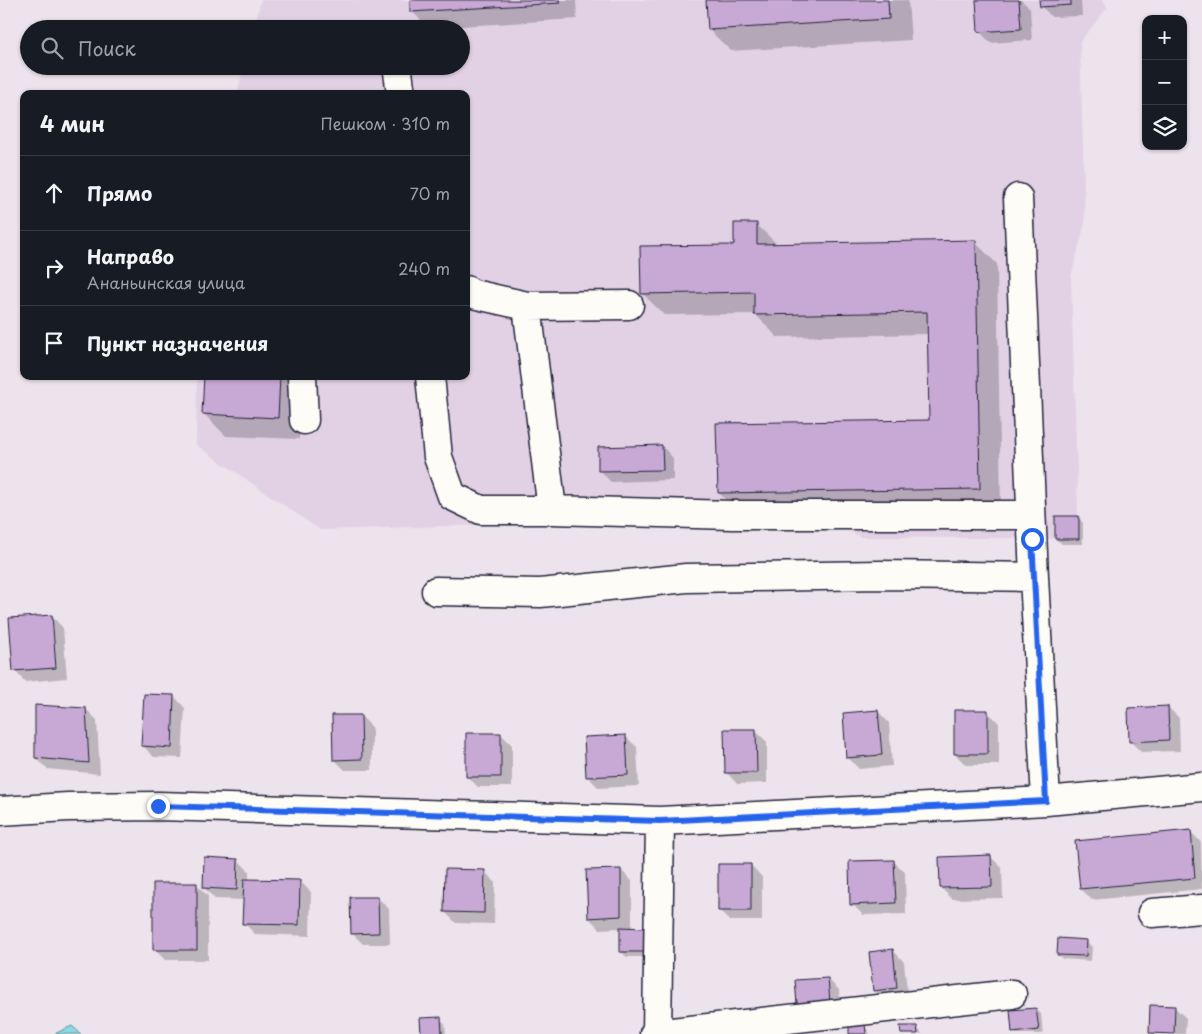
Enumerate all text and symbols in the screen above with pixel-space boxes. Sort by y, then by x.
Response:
map controls [1142,15,1187,150]
button: + [1142,15,1187,60]
search box [20,20,470,75]
icon: search [38,34,66,62]
text: Поиск [78,34,136,62]
button: − [1142,60,1187,105]
button: layers [1142,105,1187,150]
text: 4 мин [40,107,105,139]
text: Пешком · 310 m [321,111,450,135]
icon: ahead [40,179,68,207]
text: Прямо [87,179,152,207]
text: 70 m [410,181,450,205]
text: Направо [87,242,174,270]
icon: right [40,254,68,282]
text: 240 m [398,256,450,280]
text: Ананьинская улица [87,270,245,294]
icon: arrive [40,329,68,357]
text: Пункт назначения [87,329,268,357]
route start [1021,528,1044,551]
route end [147,795,170,818]

